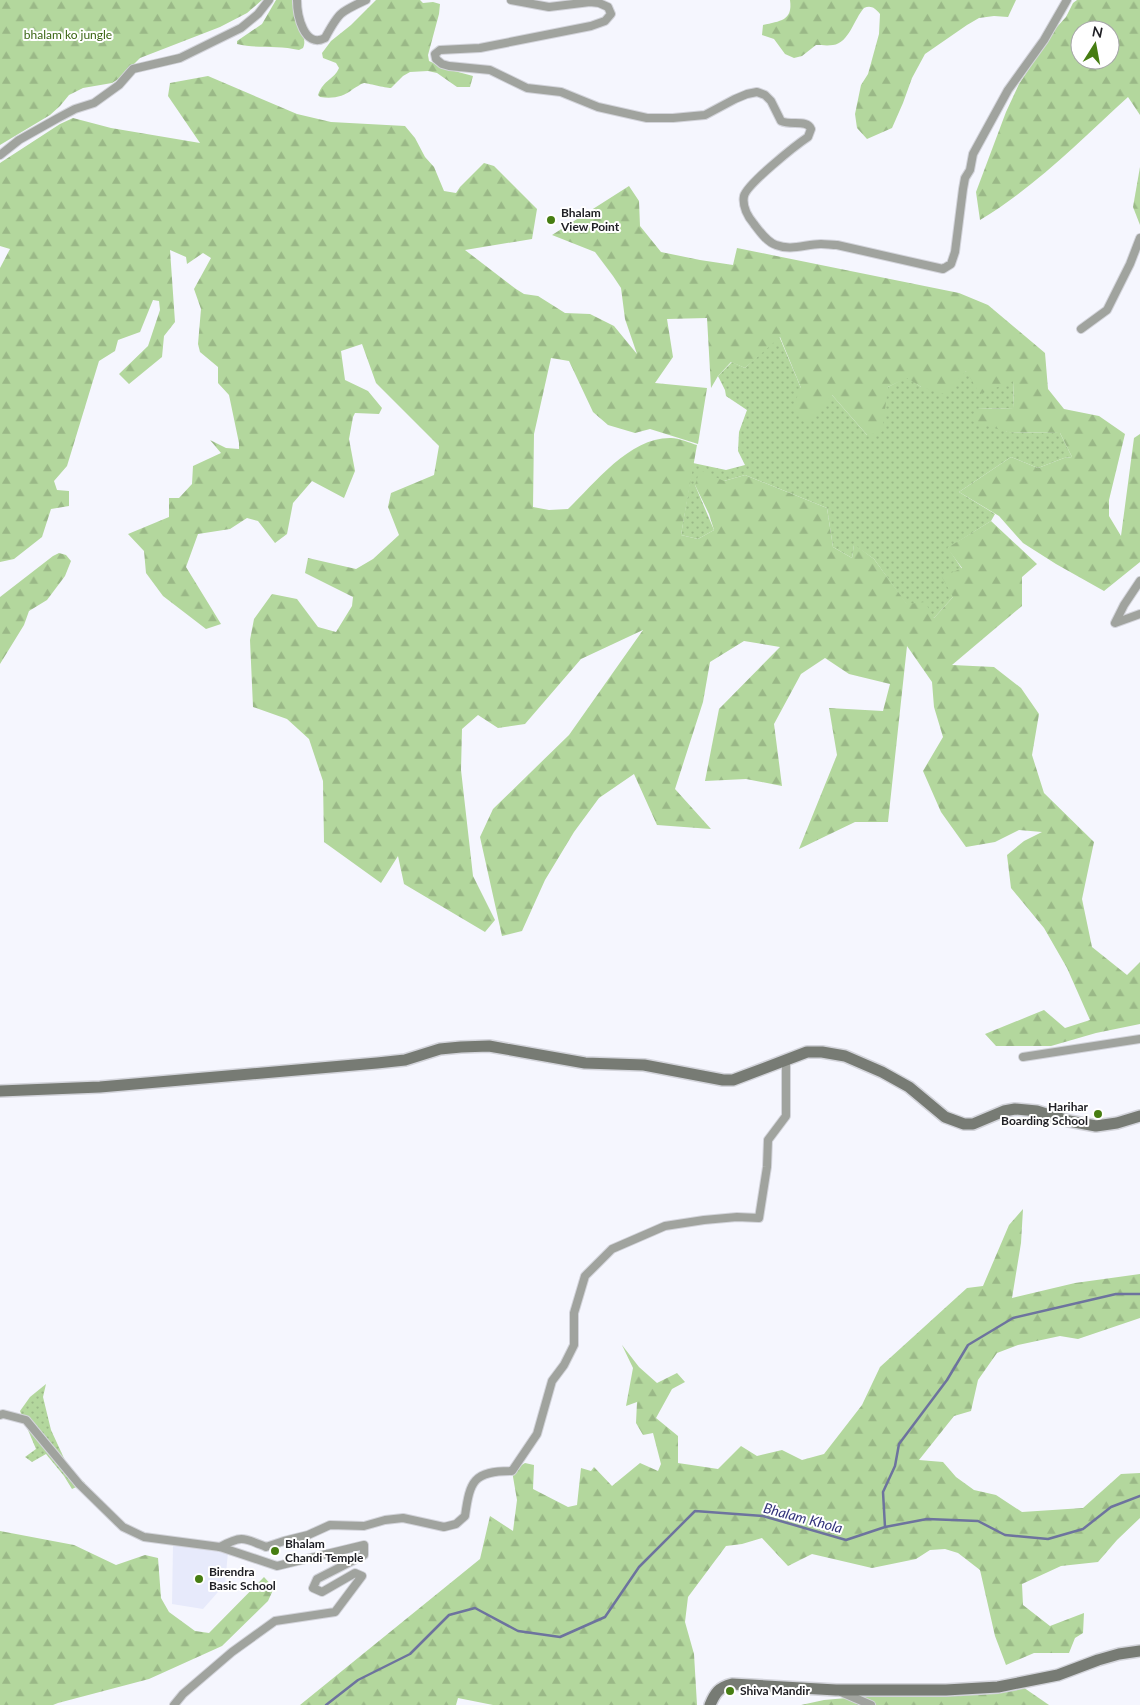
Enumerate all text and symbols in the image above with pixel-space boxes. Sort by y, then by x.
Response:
north arrow [1070,20,1120,70]
text: N [1091,22,1104,41]
park label: bhalam ko jungle [24,27,112,42]
place label: Bhalam View Point [560,205,620,234]
marker: Bhalam View Point [545,214,557,226]
place label: Harihar Boarding School [1001,1099,1089,1128]
marker: Harihar Boarding School [1092,1108,1104,1120]
water label: Bhalam Khola [762,1499,845,1536]
place label: Bhalam Chandi Temple [285,1536,364,1565]
marker: Bhalam Chandi Temple [269,1545,281,1557]
place label: Birendra Basic School [209,1564,276,1593]
marker: Birendra Basic School [193,1573,205,1585]
place label: Shiva Mandir [740,1683,810,1698]
marker: Shiva Mandir [724,1685,736,1697]

